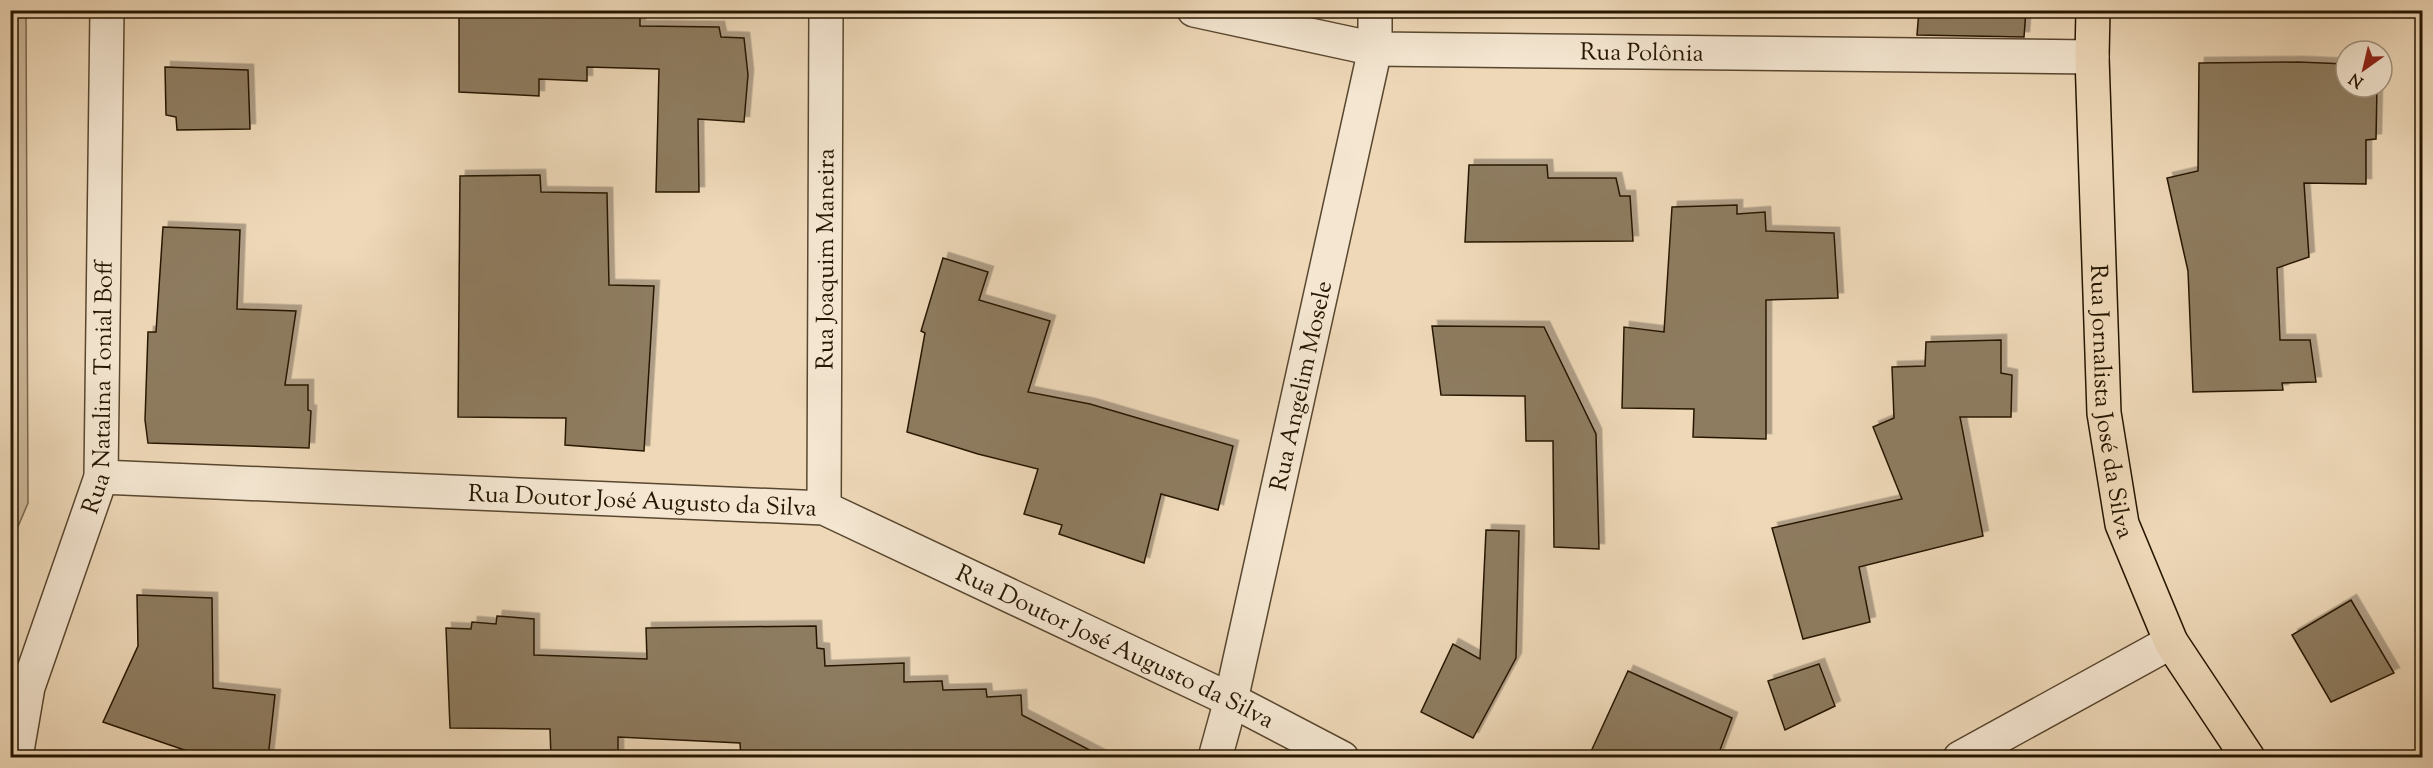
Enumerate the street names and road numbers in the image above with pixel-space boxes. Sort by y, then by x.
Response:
street label: Rua Polônia [1580,36,1704,72]
street label: Rua Joaquim Maneira [810,148,844,370]
street label: Rua Natalina Tonial Boff [74,259,123,519]
street label: Rua Jornalista José da Silva [2080,264,2141,544]
street label: Rua Angelim Mosele [1263,278,1342,494]
street label: Rua Doutor José Augusto da Silva [467,478,817,527]
street label: Rua Doutor José Augusto da Silva [950,558,1279,739]

